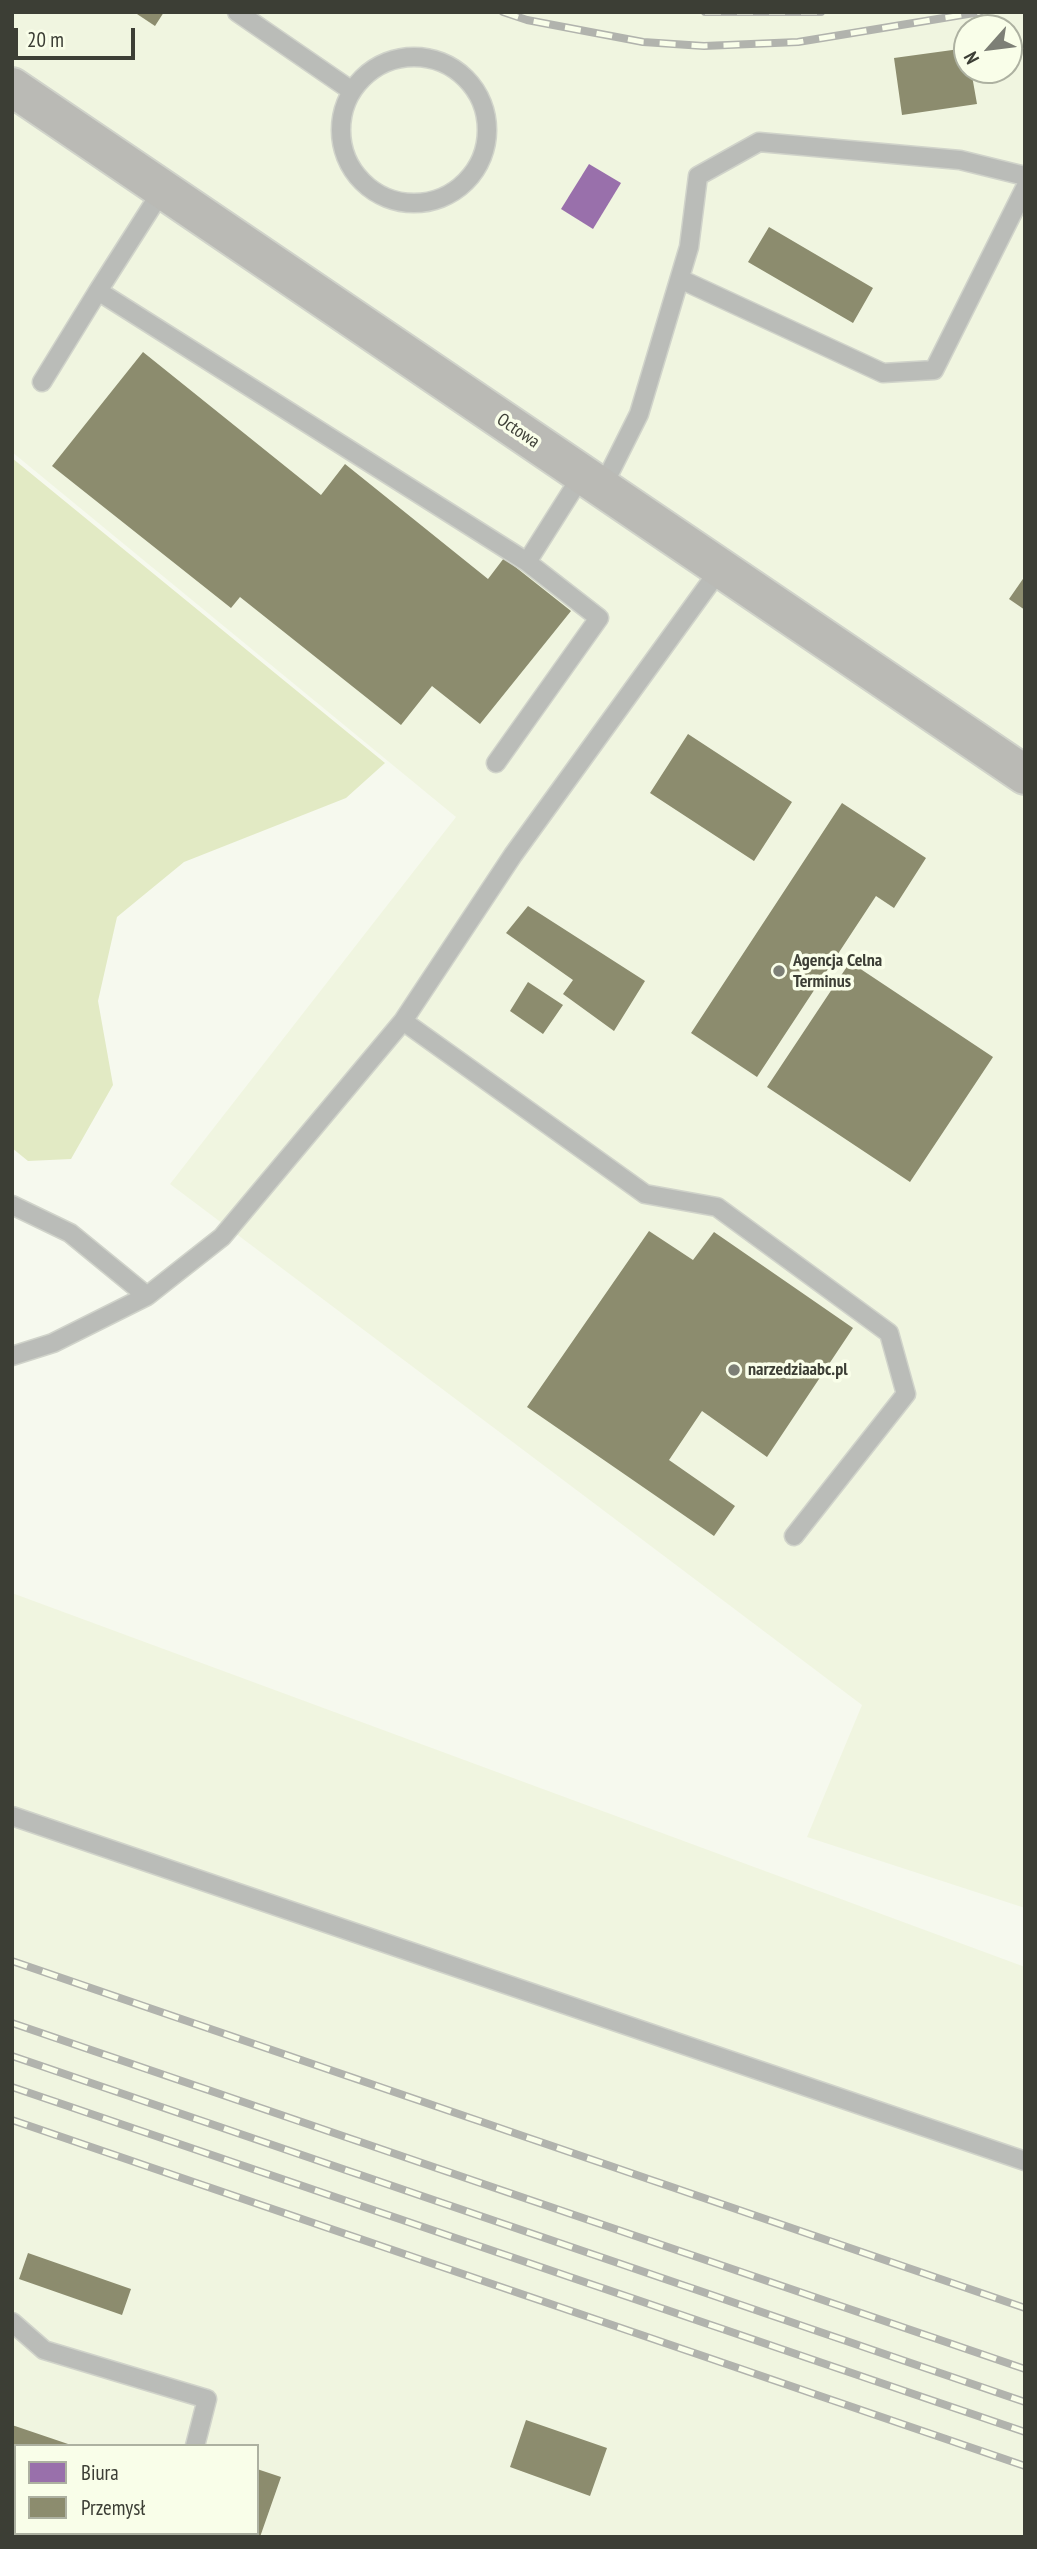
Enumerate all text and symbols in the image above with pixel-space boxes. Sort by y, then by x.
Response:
scale bar [18,14,138,58]
north arrow [953,14,1023,84]
text: 20 m [27,26,64,53]
text: N [958,48,984,68]
street label: Octowa [493,409,543,453]
place label: Agencja Celna Terminus [793,950,882,992]
marker: Agencja Celna Terminus [771,963,787,979]
place label: narzedziaabc.pl [748,1359,848,1381]
marker: narzedziaabc.pl [726,1362,742,1378]
legend [14,2444,259,2535]
text: Biura [81,2459,119,2486]
text: Przemysł [81,2494,145,2521]

